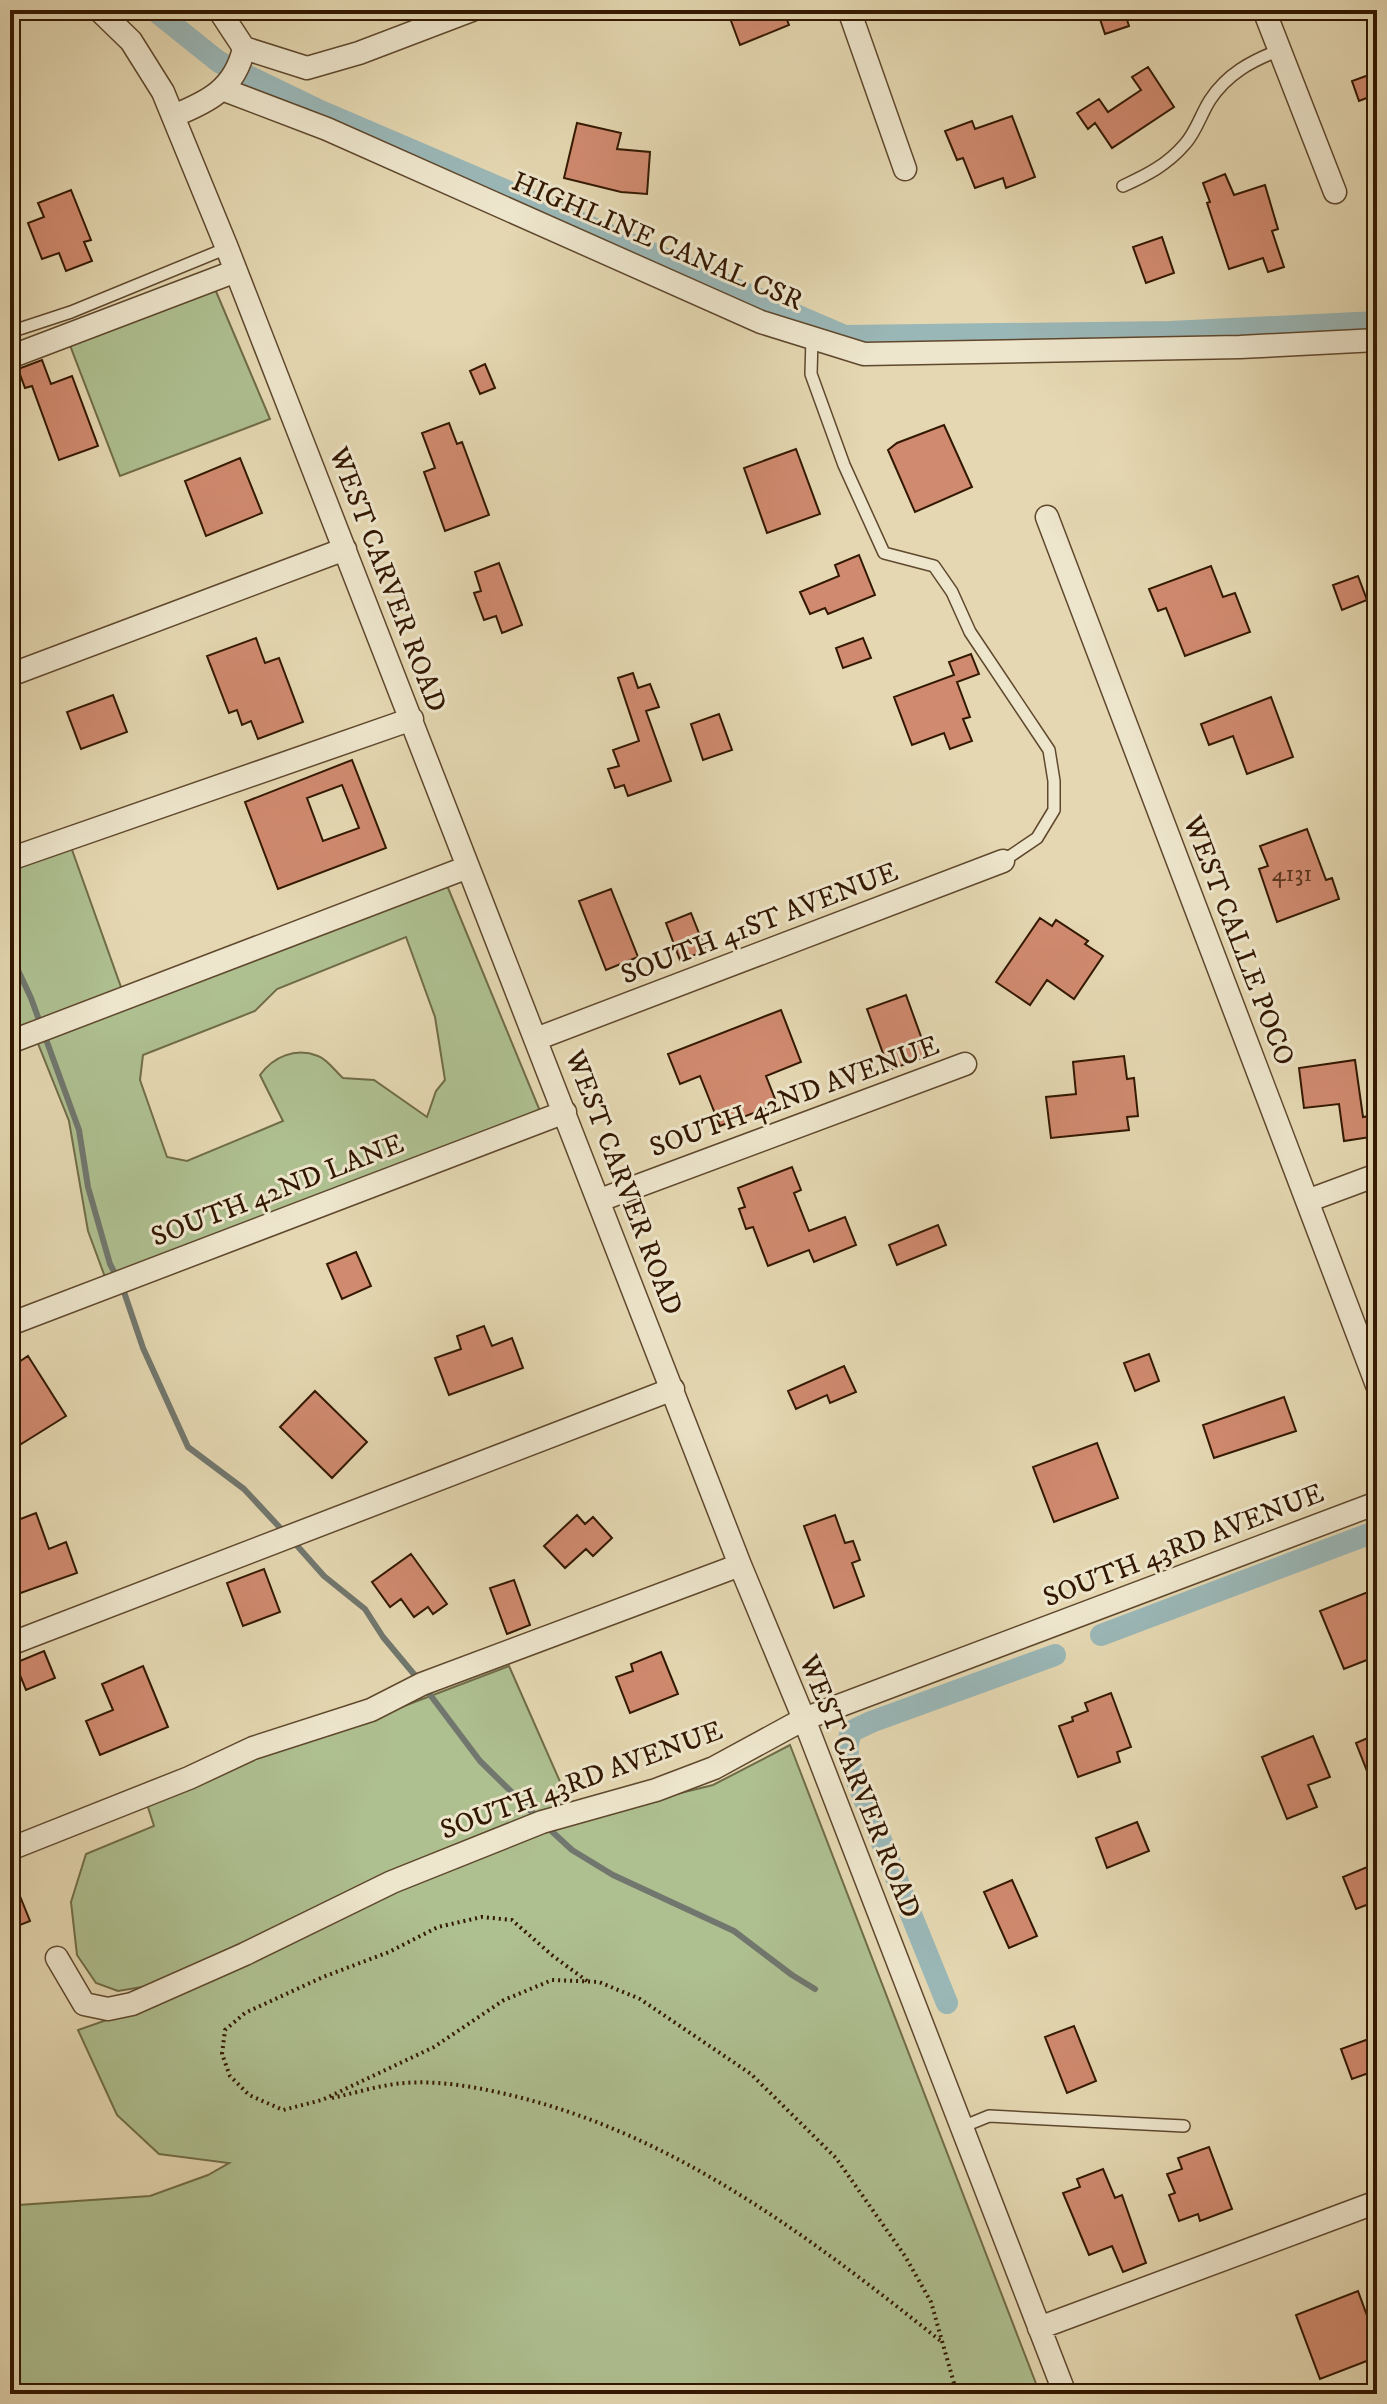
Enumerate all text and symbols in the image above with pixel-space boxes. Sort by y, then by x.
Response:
street label: HIGHLINE CANAL CSR [506,164,809,319]
street label: WEST CARVER ROAD [321,441,454,717]
street label: WEST CALLE POCO [1175,810,1302,1070]
street label: SOUTH 41ST AVENUE [616,854,903,992]
house number: 4131 [1272,859,1312,889]
street label: SOUTH 42ND AVENUE [645,1028,944,1165]
street label: WEST CARVER ROAD [557,1044,690,1320]
street label: SOUTH 42ND LANE [146,1126,409,1255]
street label: SOUTH 43RD AVENUE [1038,1476,1329,1615]
street label: WEST CARVER ROAD [790,1649,928,1923]
street label: SOUTH 43RD AVENUE [436,1713,727,1848]

